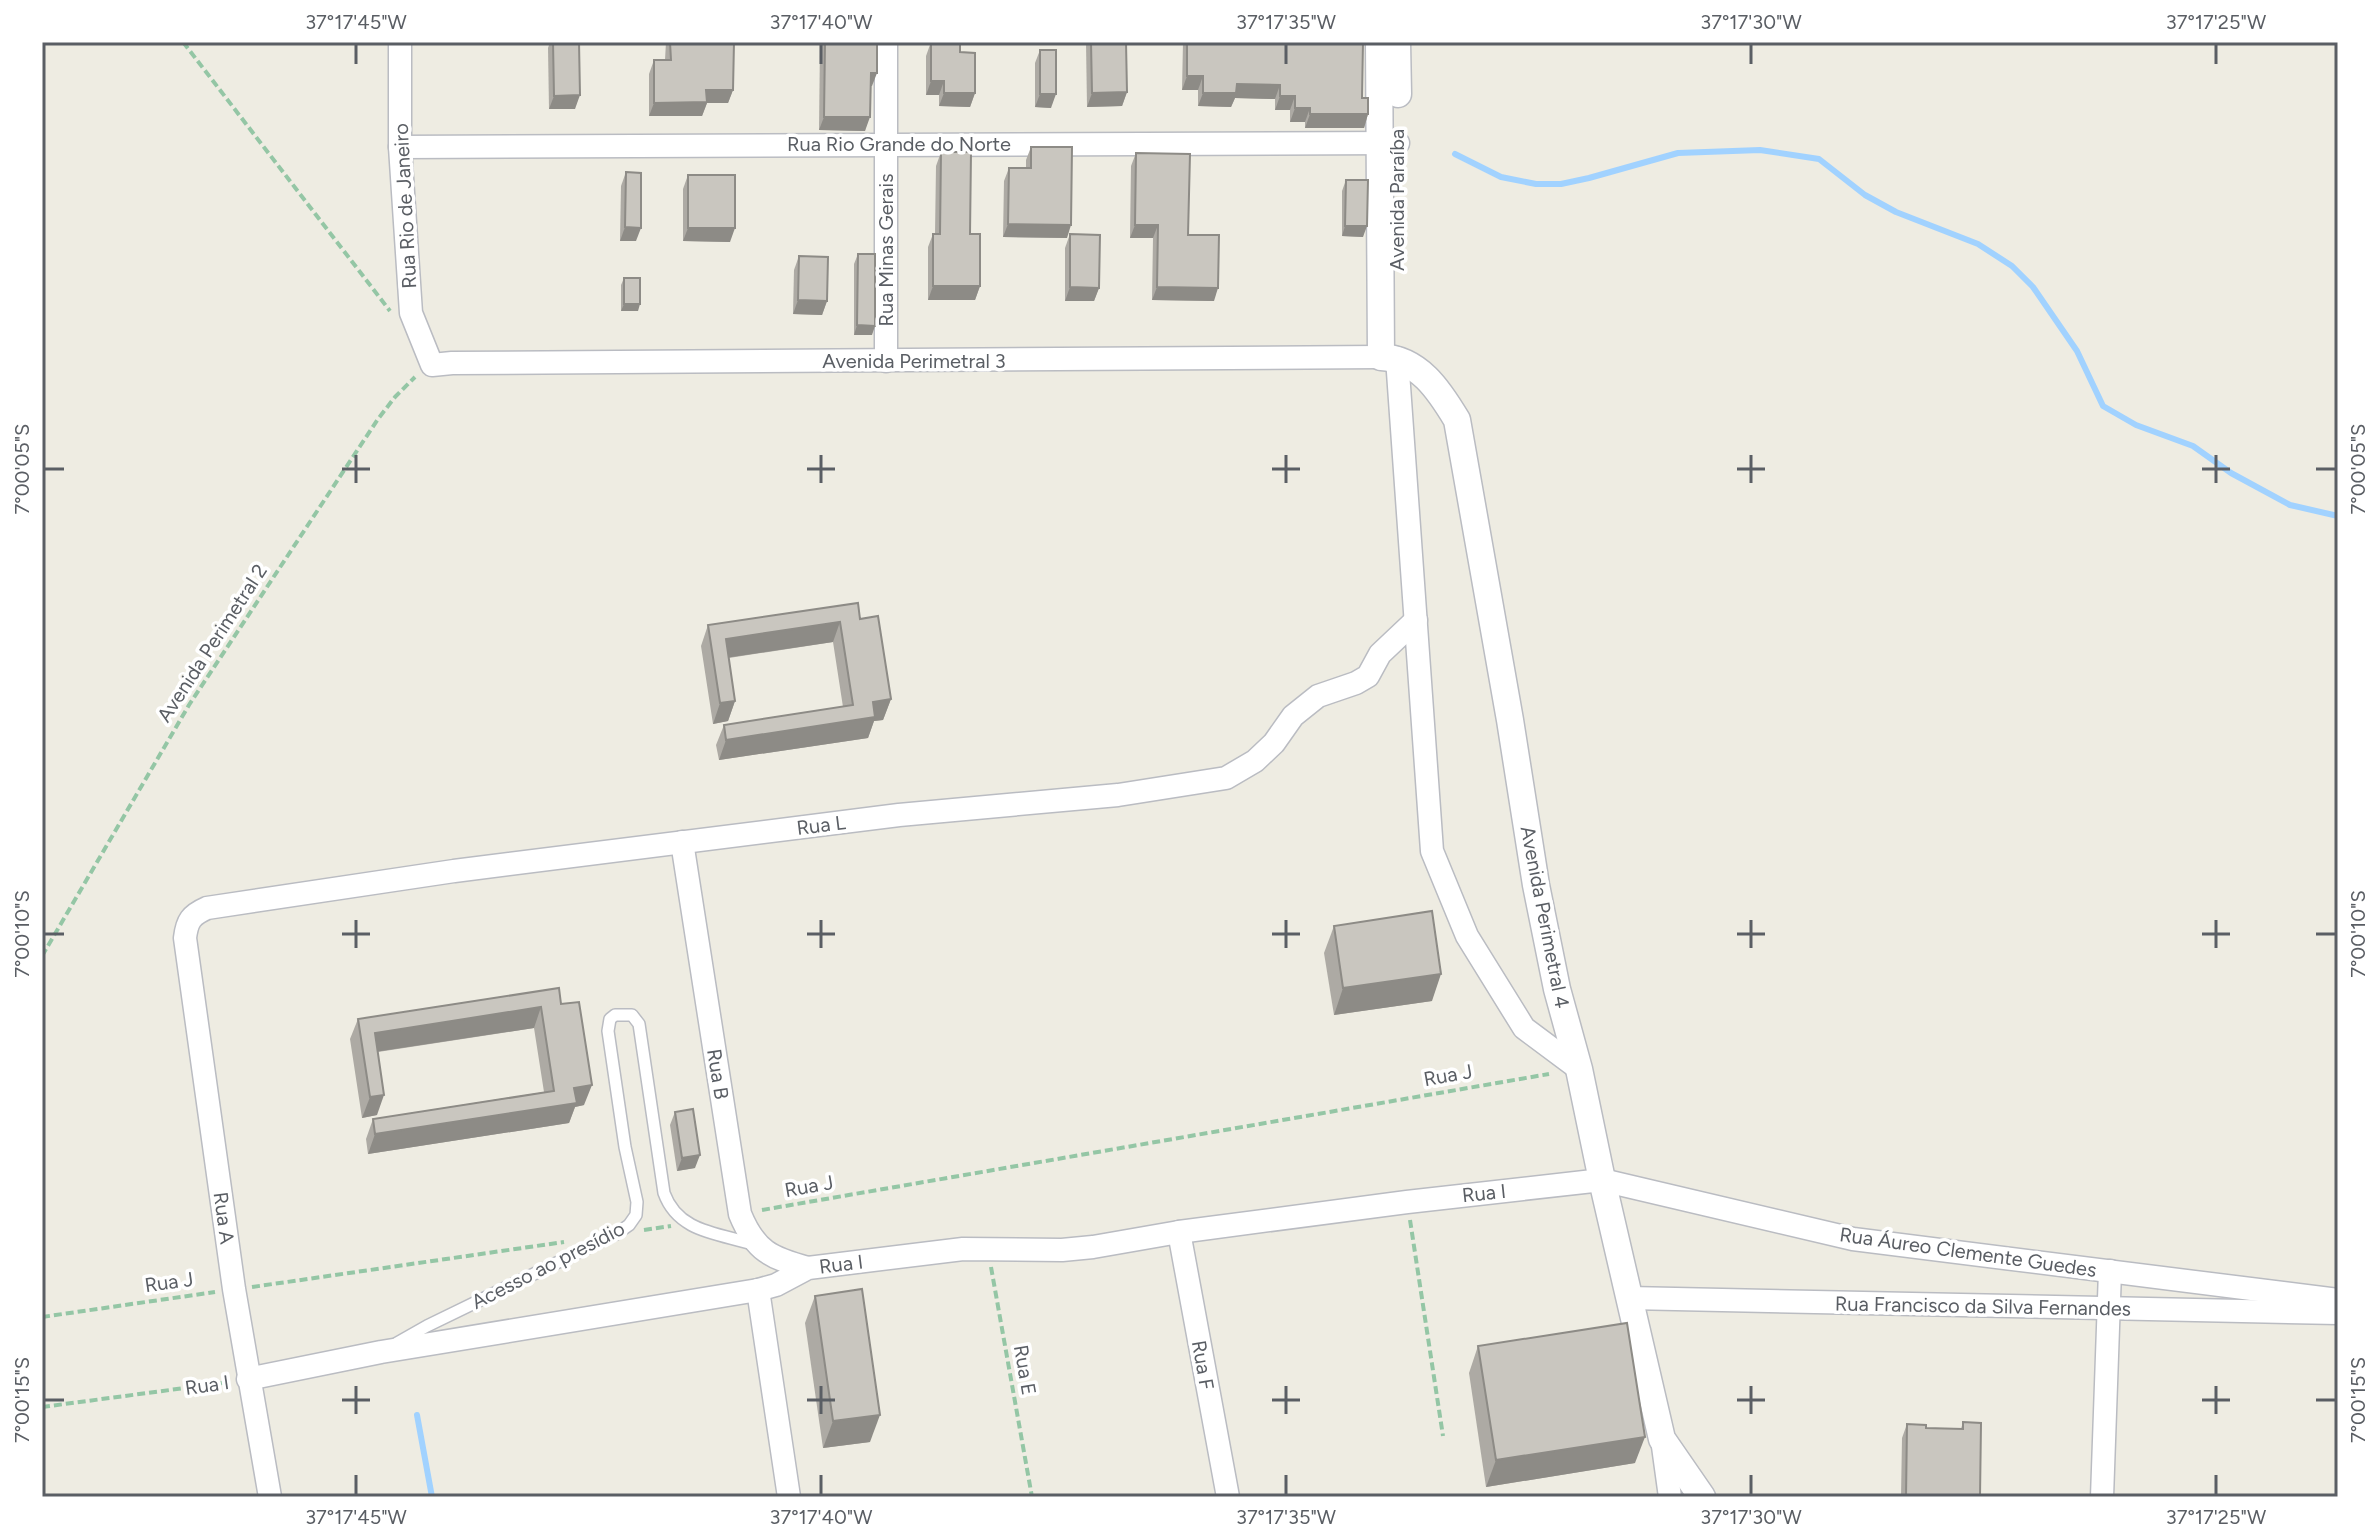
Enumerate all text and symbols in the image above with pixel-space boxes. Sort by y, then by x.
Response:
text: 37°17'45"W [305,10,407,34]
text: 37°17'40"W [770,10,872,34]
text: 37°17'35"W [1236,10,1336,34]
text: 37°17'30"W [1700,10,1802,34]
text: 37°17'25"W [2166,10,2266,34]
street label: Rua Rio de Janeiro [389,123,421,289]
street label: Avenida Paraíba [1385,129,1409,271]
street label: Rua Rio Grande do Norte [787,132,1011,156]
street label: Rua Minas Gerais [874,173,898,327]
street label: Avenida Perimetral 3 [822,349,1006,373]
text: 7°00'05"S [10,424,34,514]
text: 7°00'05"S [2346,424,2370,514]
street label: Avenida Perimetral 2 [152,559,272,727]
street label: Rua L [795,810,847,840]
street label: Avenida Perimetral 4 [1516,824,1574,1010]
text: 7°00'10"S [10,890,34,978]
text: 7°00'10"S [2346,890,2370,978]
street label: Rua B [702,1047,734,1101]
street label: Rua J [1422,1059,1474,1091]
street label: Rua J [783,1170,835,1202]
street label: Rua I [1461,1179,1507,1207]
street label: Rua A [208,1190,240,1246]
street label: Acesso ao presídio [467,1216,629,1314]
street label: Rua Áureo Clemente Guedes [1838,1222,2098,1282]
street label: Rua I [818,1249,864,1279]
street label: Rua J [143,1267,195,1297]
street label: Rua Francisco da Silva Fernandes [1835,1291,2131,1321]
street label: Rua F [1187,1338,1219,1392]
street label: Rua E [1009,1343,1041,1397]
text: 7°00'15"S [10,1357,34,1443]
text: 7°00'15"S [2346,1357,2370,1443]
street label: Rua I [183,1370,231,1400]
text: 37°17'45"W [305,1505,407,1529]
text: 37°17'40"W [770,1505,872,1529]
text: 37°17'35"W [1236,1505,1336,1529]
text: 37°17'30"W [1700,1505,1802,1529]
text: 37°17'25"W [2166,1505,2266,1529]

